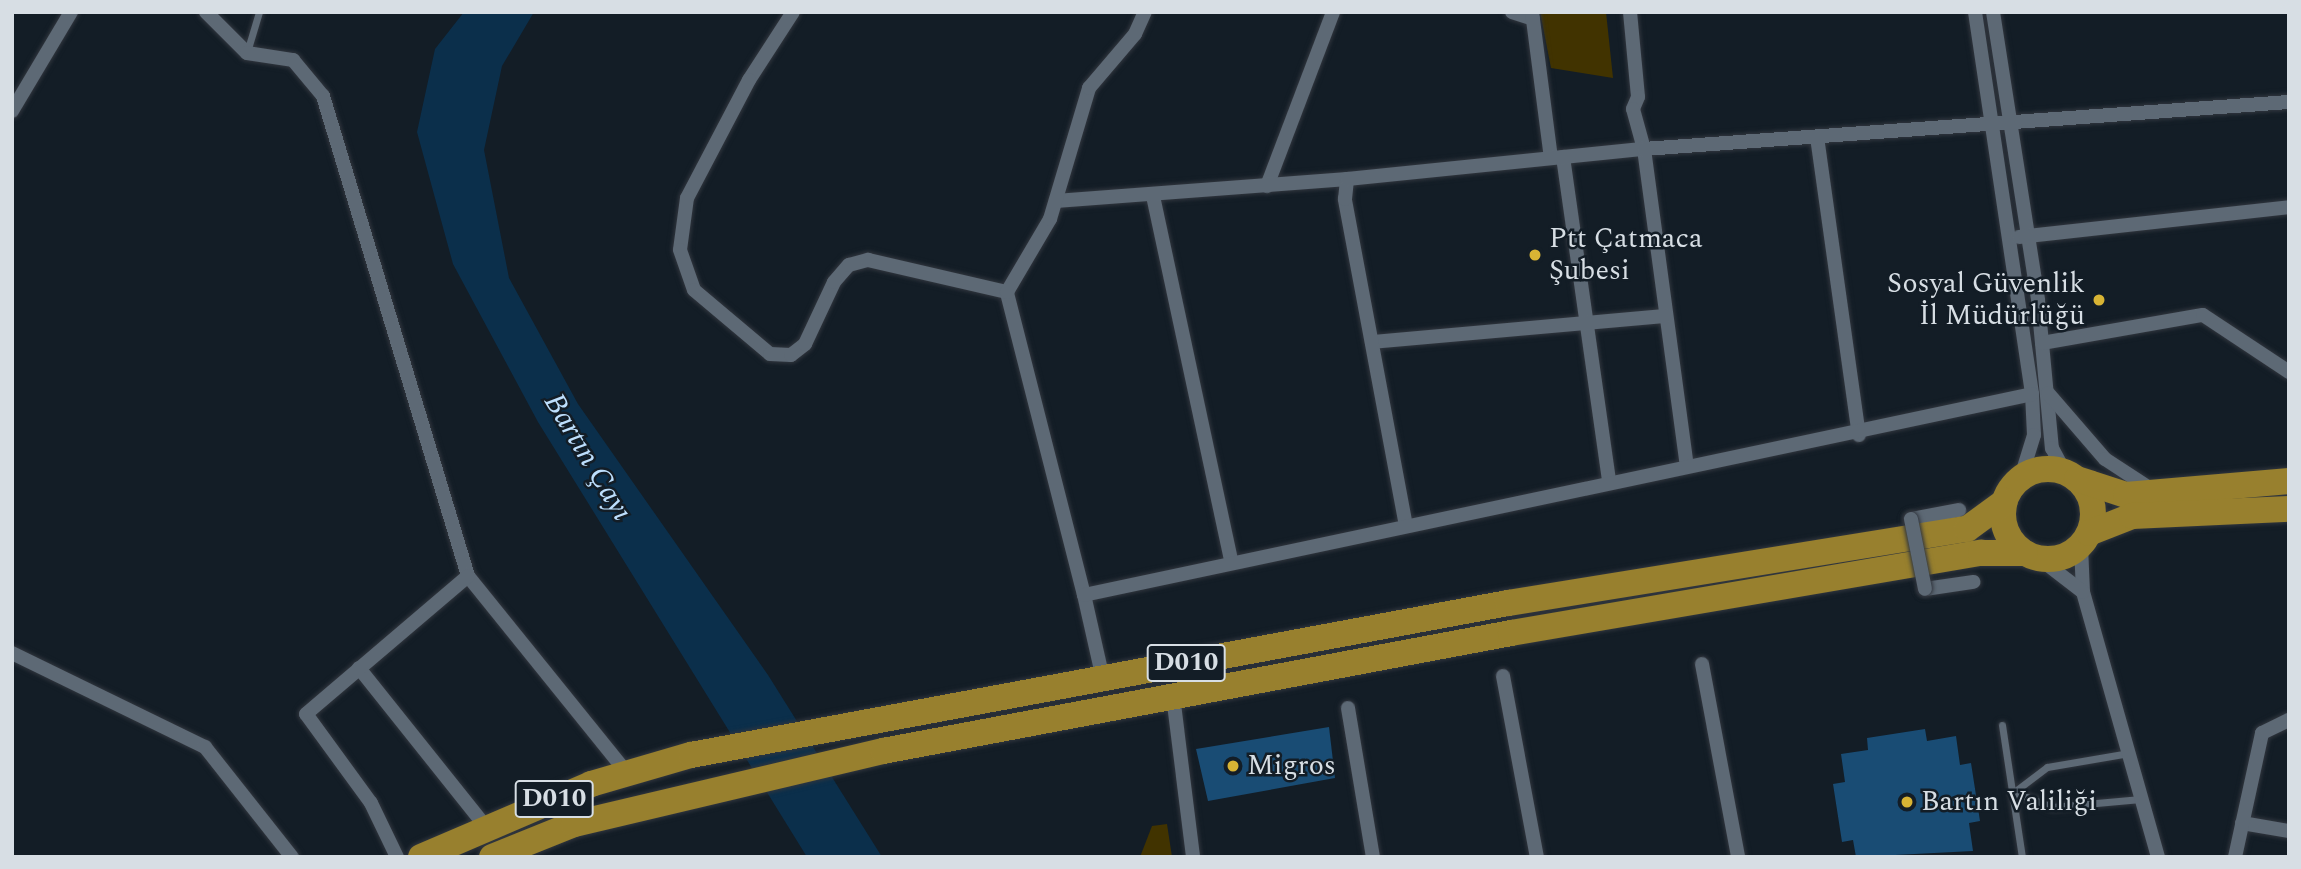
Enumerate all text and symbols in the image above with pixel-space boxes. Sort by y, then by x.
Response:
place label: Ptt Çatmaca Şubesi [1549,222,1703,288]
marker: Ptt Çatmaca Şubesi [1527,247,1543,263]
place label: Sosyal Güvenlik İl Müdürlüğü [1887,267,2085,333]
marker: Sosyal Güvenlik İl Müdürlüğü [2091,292,2107,308]
water label: Bartın Çayı [536,387,640,527]
road number: D010 [1146,640,1226,685]
place label: Migros [1247,749,1336,783]
marker: Migros [1225,758,1241,774]
road number: D010 [514,776,594,821]
place label: Bartın Valiliği [1921,785,2097,819]
marker: Bartın Valiliği [1899,794,1915,810]

